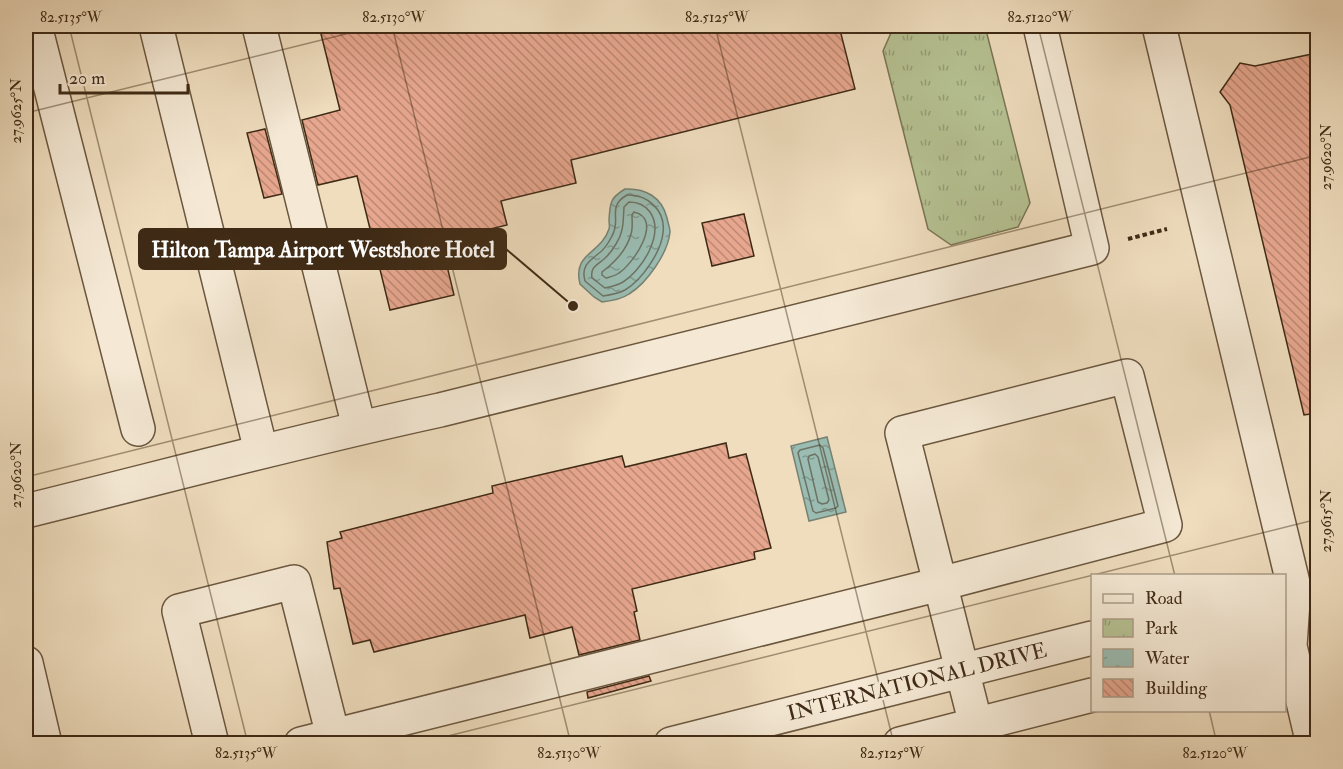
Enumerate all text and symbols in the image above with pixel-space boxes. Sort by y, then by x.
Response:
text: 82.5135°W [40,8,103,27]
text: 82.5130°W [362,8,426,27]
text: 82.5125°W [685,8,750,27]
text: 82.5120°W [1007,8,1073,27]
scale bar [60,57,188,95]
text: 20 m [69,67,105,90]
text: 27.9625°N [7,78,26,144]
text: 27.9620°N [1317,123,1336,190]
callout: Hilton Tampa Airport Westshore Hotel [139,229,506,269]
text: Hilton Tampa Airport Westshore Hotel [151,236,495,265]
text: 27.9620°N [7,441,26,508]
text: 27.9615°N [1317,489,1336,552]
legend [1091,574,1286,712]
text: Road [1145,587,1183,610]
text: Park [1145,617,1178,640]
street label: INTERNATIONAL DRIVE [784,637,1050,727]
text: Water [1144,647,1189,670]
text: Building [1145,677,1208,700]
text: 82.5135°W [215,744,278,763]
text: 82.5130°W [537,744,601,763]
text: 82.5125°W [860,744,925,763]
text: 82.5120°W [1182,744,1248,763]

